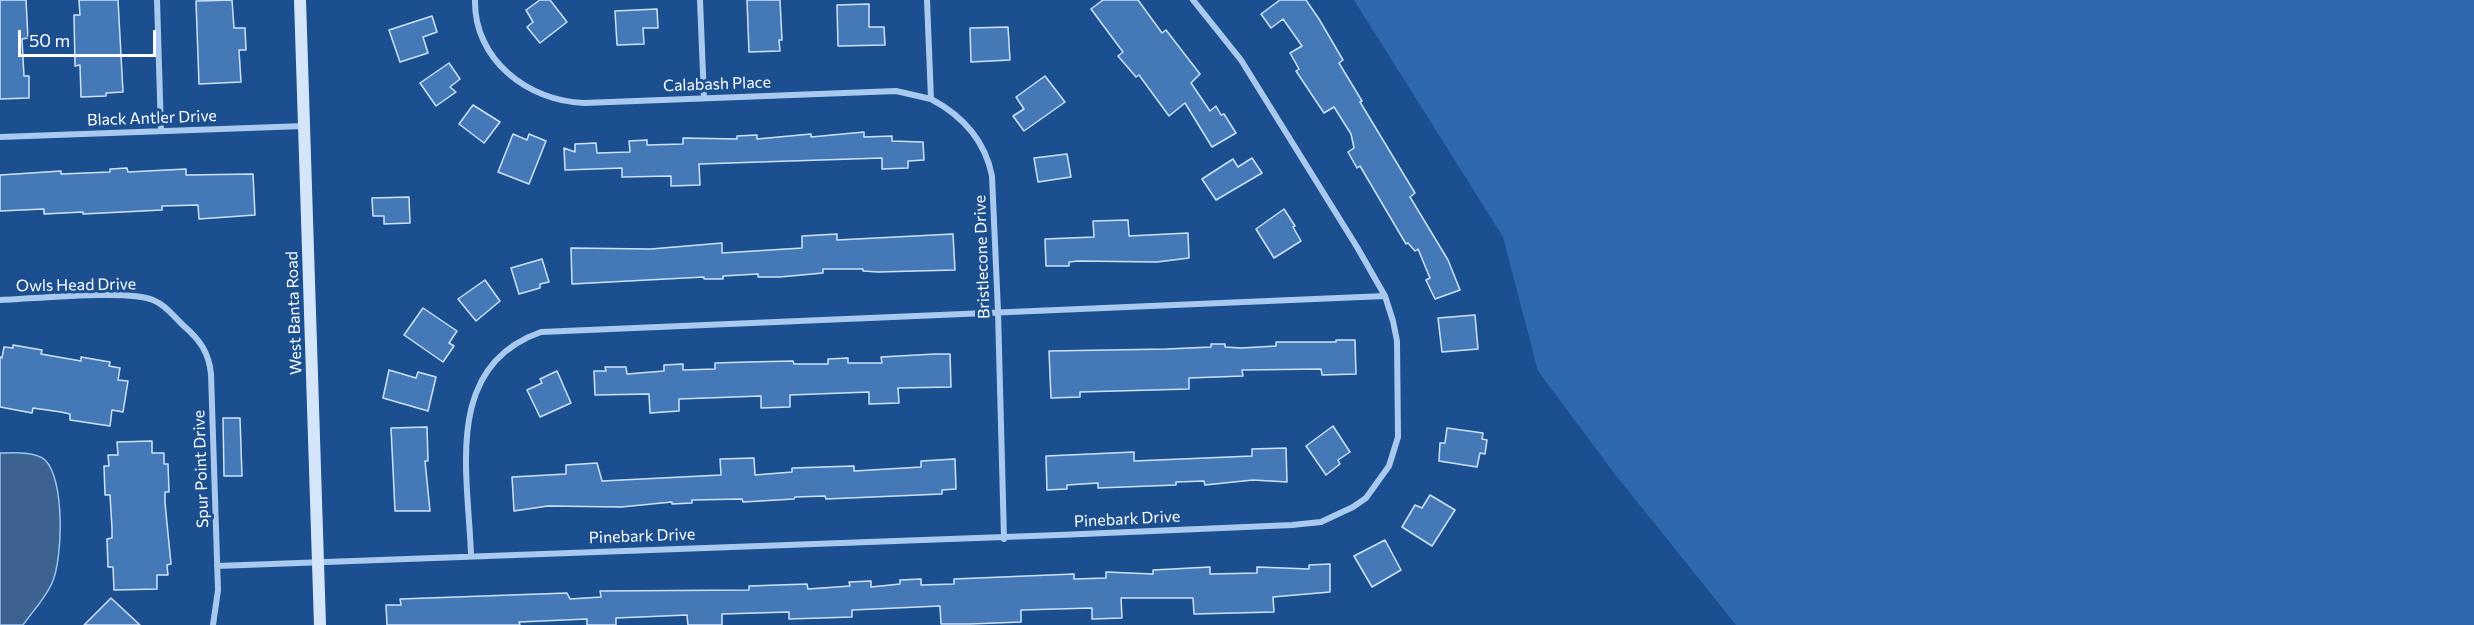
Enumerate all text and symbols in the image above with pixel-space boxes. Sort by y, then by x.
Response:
scale bar [21,18,159,56]
text: 50 m [29,29,70,51]
street label: Calabash Place [663,73,771,95]
street label: Black Antler Drive [87,106,217,130]
street label: Bristlecone Drive [970,195,994,319]
street label: West Banta Road [282,251,306,375]
street label: Owls Head Drive [16,274,136,296]
street label: Spur Point Drive [189,410,213,528]
street label: Pinebark Drive [1073,507,1181,531]
street label: Pinebark Drive [589,525,695,547]

